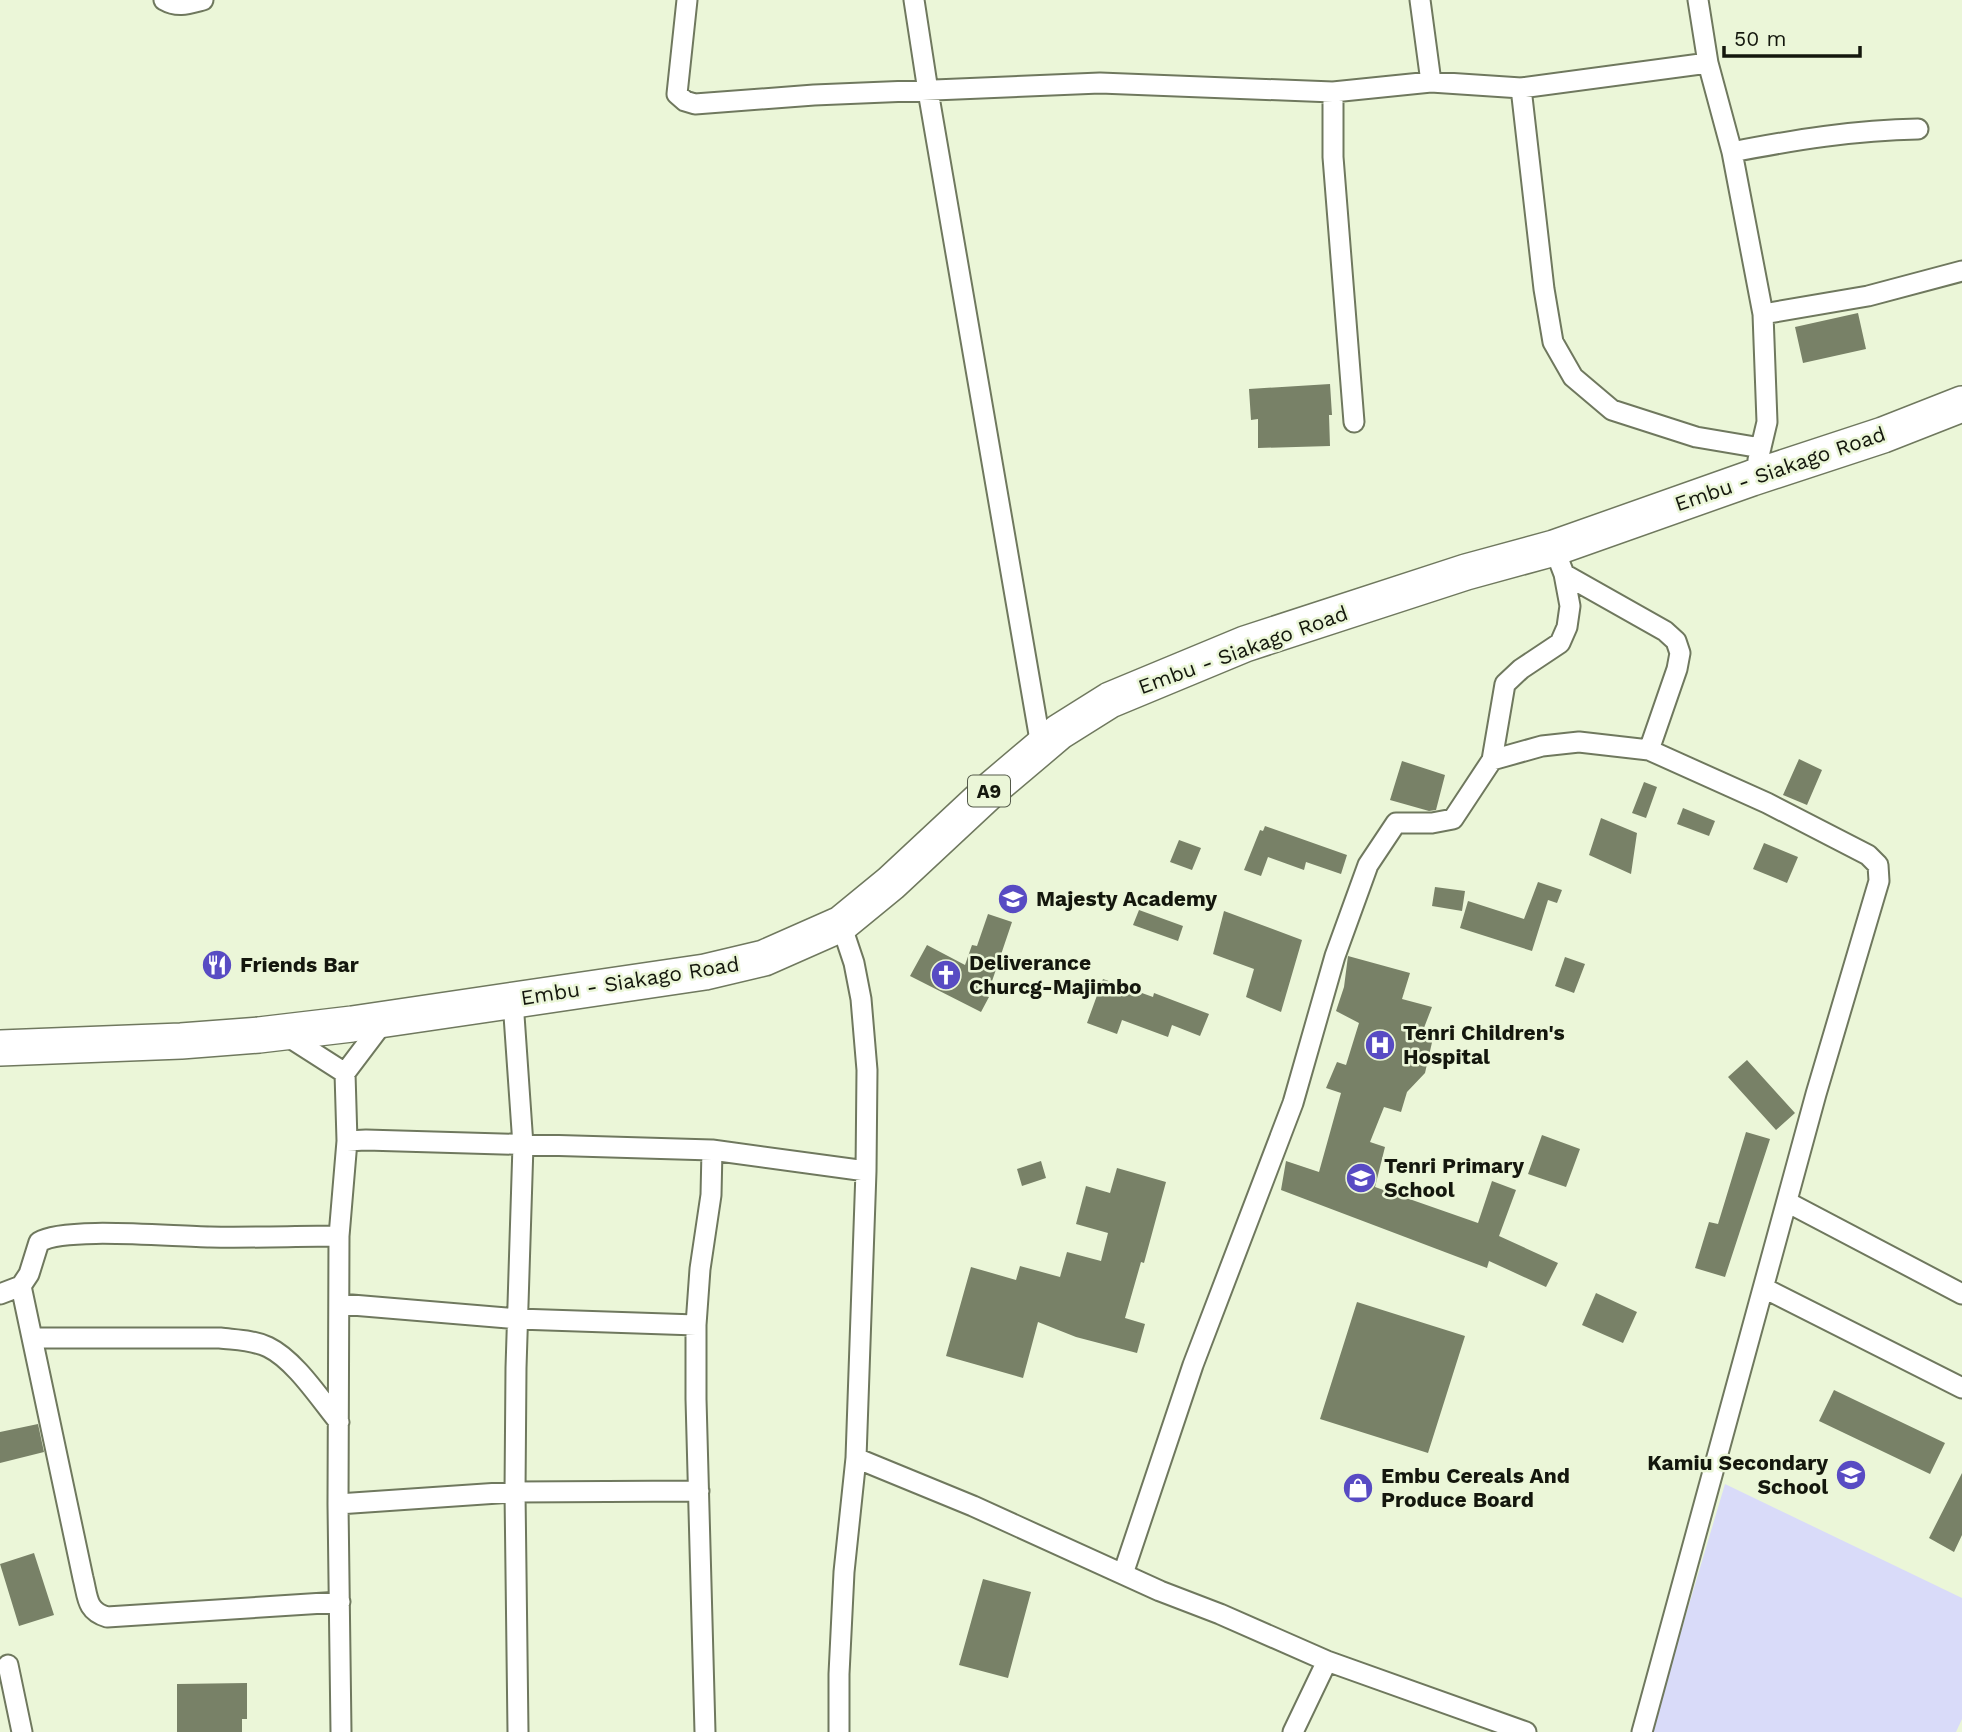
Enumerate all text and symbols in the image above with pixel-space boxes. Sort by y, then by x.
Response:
scale bar [1724,14,1860,58]
text: 50 m [1734,26,1786,51]
street label: Embu - Siakago Road [1671,421,1888,516]
street label: Embu - Siakago Road [1135,600,1351,699]
road number: A9 [968,776,1010,806]
school or university icon: Majesty Academy [996,882,1030,916]
place label: Majesty Academy [1036,886,1217,911]
restaurant icon: Friends Bar [200,948,234,982]
place label: Deliverance Churcg-Majimbo [969,950,1142,999]
street label: Embu - Siakago Road [519,951,741,1010]
place label: Friends Bar [240,952,359,977]
church icon: Deliverance Churcg-Majimbo [929,958,963,992]
place label: Tenri Children's Hospital [1403,1020,1565,1069]
hospital icon: Tenri Children's Hospital [1363,1028,1397,1062]
place label: Tenri Primary School [1384,1153,1524,1202]
school or university icon: Tenri Primary School [1344,1161,1378,1195]
place label: Kamiu Secondary School [1647,1450,1828,1499]
school or university icon: Kamiu Secondary School [1834,1458,1868,1492]
place label: Embu Cereals And Produce Board [1381,1463,1570,1512]
shop icon: Embu Cereals And Produce Board [1341,1471,1375,1505]

